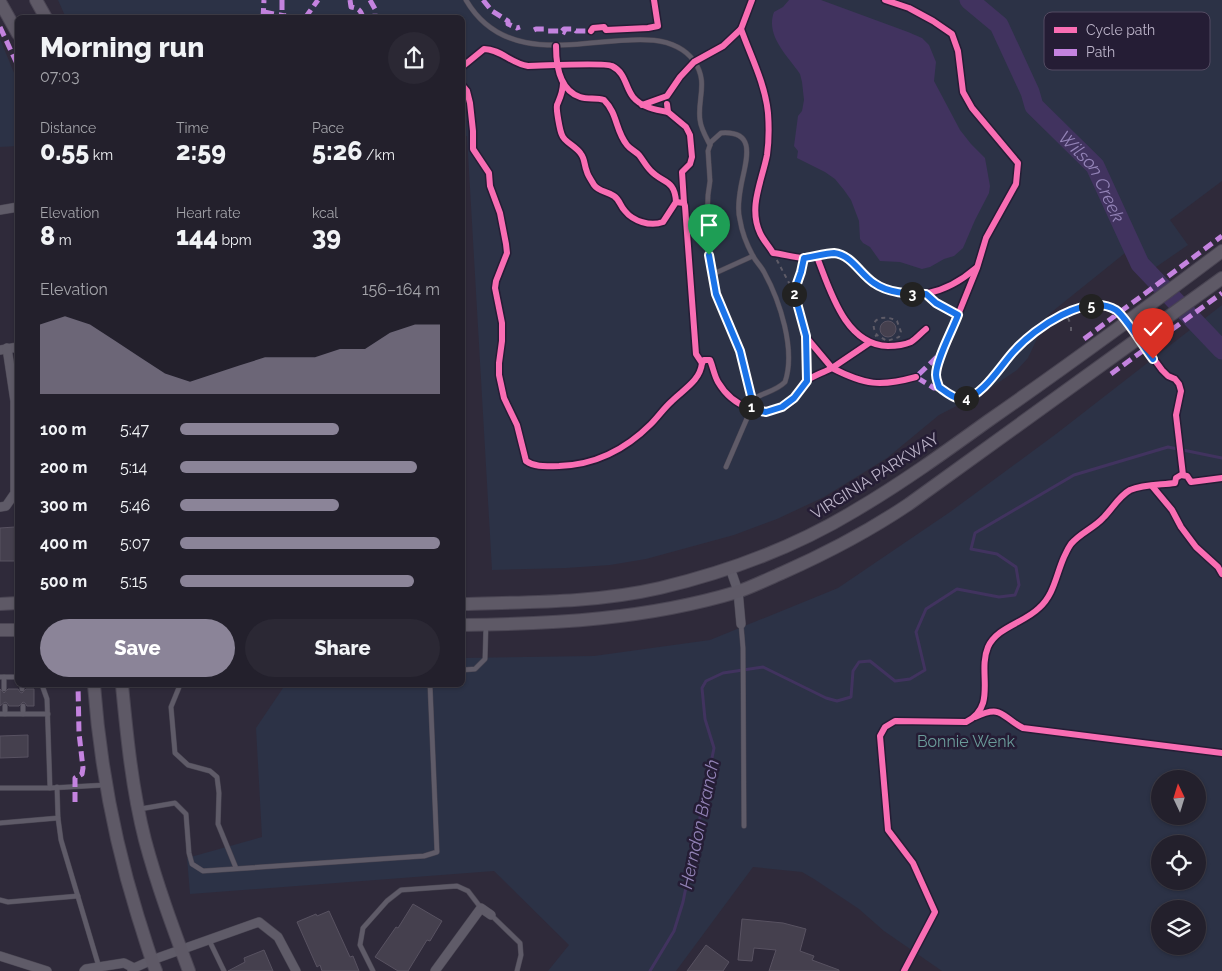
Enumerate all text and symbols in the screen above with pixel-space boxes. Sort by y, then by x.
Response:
legend [1044,12,1210,70]
text: Cycle path [1086,22,1155,38]
text: Morning run [40,31,204,64]
button: share [388,32,440,84]
text: Path [1086,44,1115,60]
text: 07:03 [40,67,80,86]
text: Distance [40,120,96,136]
text: Time [176,120,209,136]
text: Pace [312,120,344,136]
water label: Wilson Creek [1055,126,1130,225]
text: 0.55 [40,136,89,166]
text: 2:59 [176,136,226,166]
text: 5:26 [312,136,363,166]
text: km [89,147,113,163]
text: /km [363,147,395,163]
pin [688,204,730,255]
text: Elevation [40,205,99,221]
text: Heart rate [176,205,240,221]
text: kcal [312,205,338,221]
icon: arrive [695,211,723,239]
text: 8 [40,221,55,251]
text: 144 [176,221,218,251]
text: 39 [312,221,341,251]
text: m [55,232,72,248]
text: bpm [218,232,252,248]
text: Elevation [40,280,108,299]
text: 156–164 m [362,280,440,299]
pin: 2 [782,282,806,306]
pin: 3 [900,282,924,306]
text: 2 [791,286,798,302]
text: 3 [909,286,916,302]
pin: 5 [1078,294,1104,318]
text: 5 [1088,298,1095,314]
pin [1132,308,1174,359]
icon: check [1139,315,1167,343]
pin: 4 [954,386,978,410]
text: 4 [963,390,971,406]
pin: 1 [738,394,764,420]
text: 1 [748,399,755,415]
text: 100 m [40,420,86,439]
text: 5:47 [120,420,149,439]
street label: VIRGINIA PARKWAY [807,428,943,523]
text: 200 m [40,458,87,477]
text: 5:14 [120,458,147,477]
text: 300 m [40,496,87,515]
text: 5:46 [120,496,150,515]
text: 400 m [40,534,88,553]
text: 5:07 [120,534,150,553]
text: 500 m [40,572,87,591]
text: 5:15 [120,572,147,591]
button: Save [40,619,235,677]
button: Share [245,619,440,677]
park label: Bonnie Wenk [917,732,1016,751]
water label: Herndon Branch [675,757,723,891]
north arrow [1151,770,1206,825]
map controls [1151,770,1206,955]
button: locate [1151,835,1206,890]
button: layers [1151,900,1206,955]

